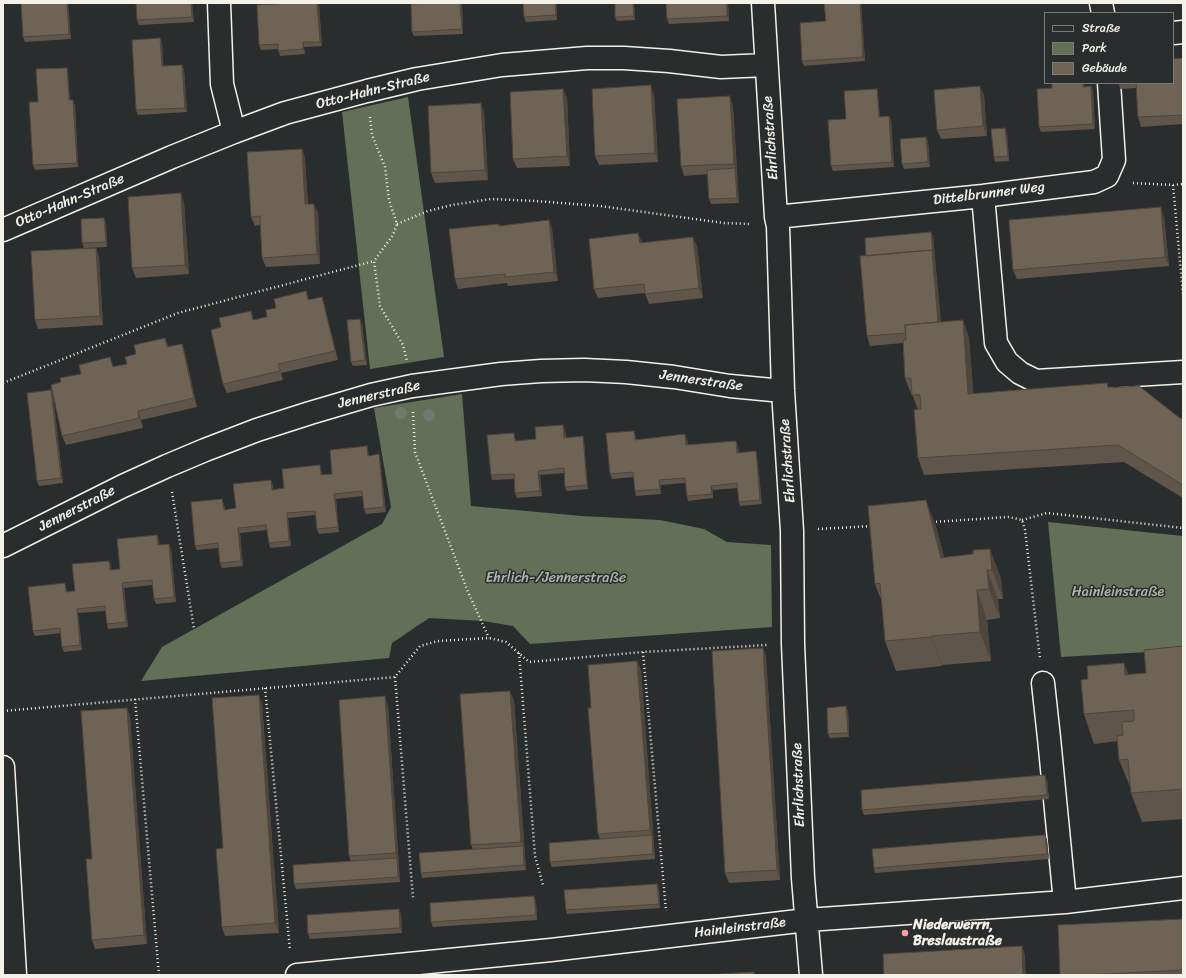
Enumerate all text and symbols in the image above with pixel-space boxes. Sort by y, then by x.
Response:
legend [1044,12,1174,84]
text: Straße [1082,17,1120,39]
text: Park [1082,37,1107,59]
text: Gebäude [1082,57,1127,79]
street label: Otto-Hahn-Straße [314,69,432,113]
street label: Ehrlichstraße [760,95,782,181]
street label: Otto-Hahn-Straße [13,170,127,232]
street label: Dittelbrunner Weg [932,179,1046,209]
street label: Jennerstraße [658,367,744,395]
street label: Jennerstraße [336,377,422,413]
street label: Ehrlichstraße [777,418,799,504]
street label: Jennerstraße [36,482,118,536]
park label: Ehrlich-/Jennerstraße [486,570,626,586]
park label: Hainleinstraße [1072,584,1164,600]
street label: Ehrlichstraße [789,743,809,827]
street label: Hainleinstraße [693,914,787,942]
place label: Niederwerrn, Breslaustraße [913,917,1002,950]
marker: Niederwerrn, Breslaustraße [900,928,910,938]

